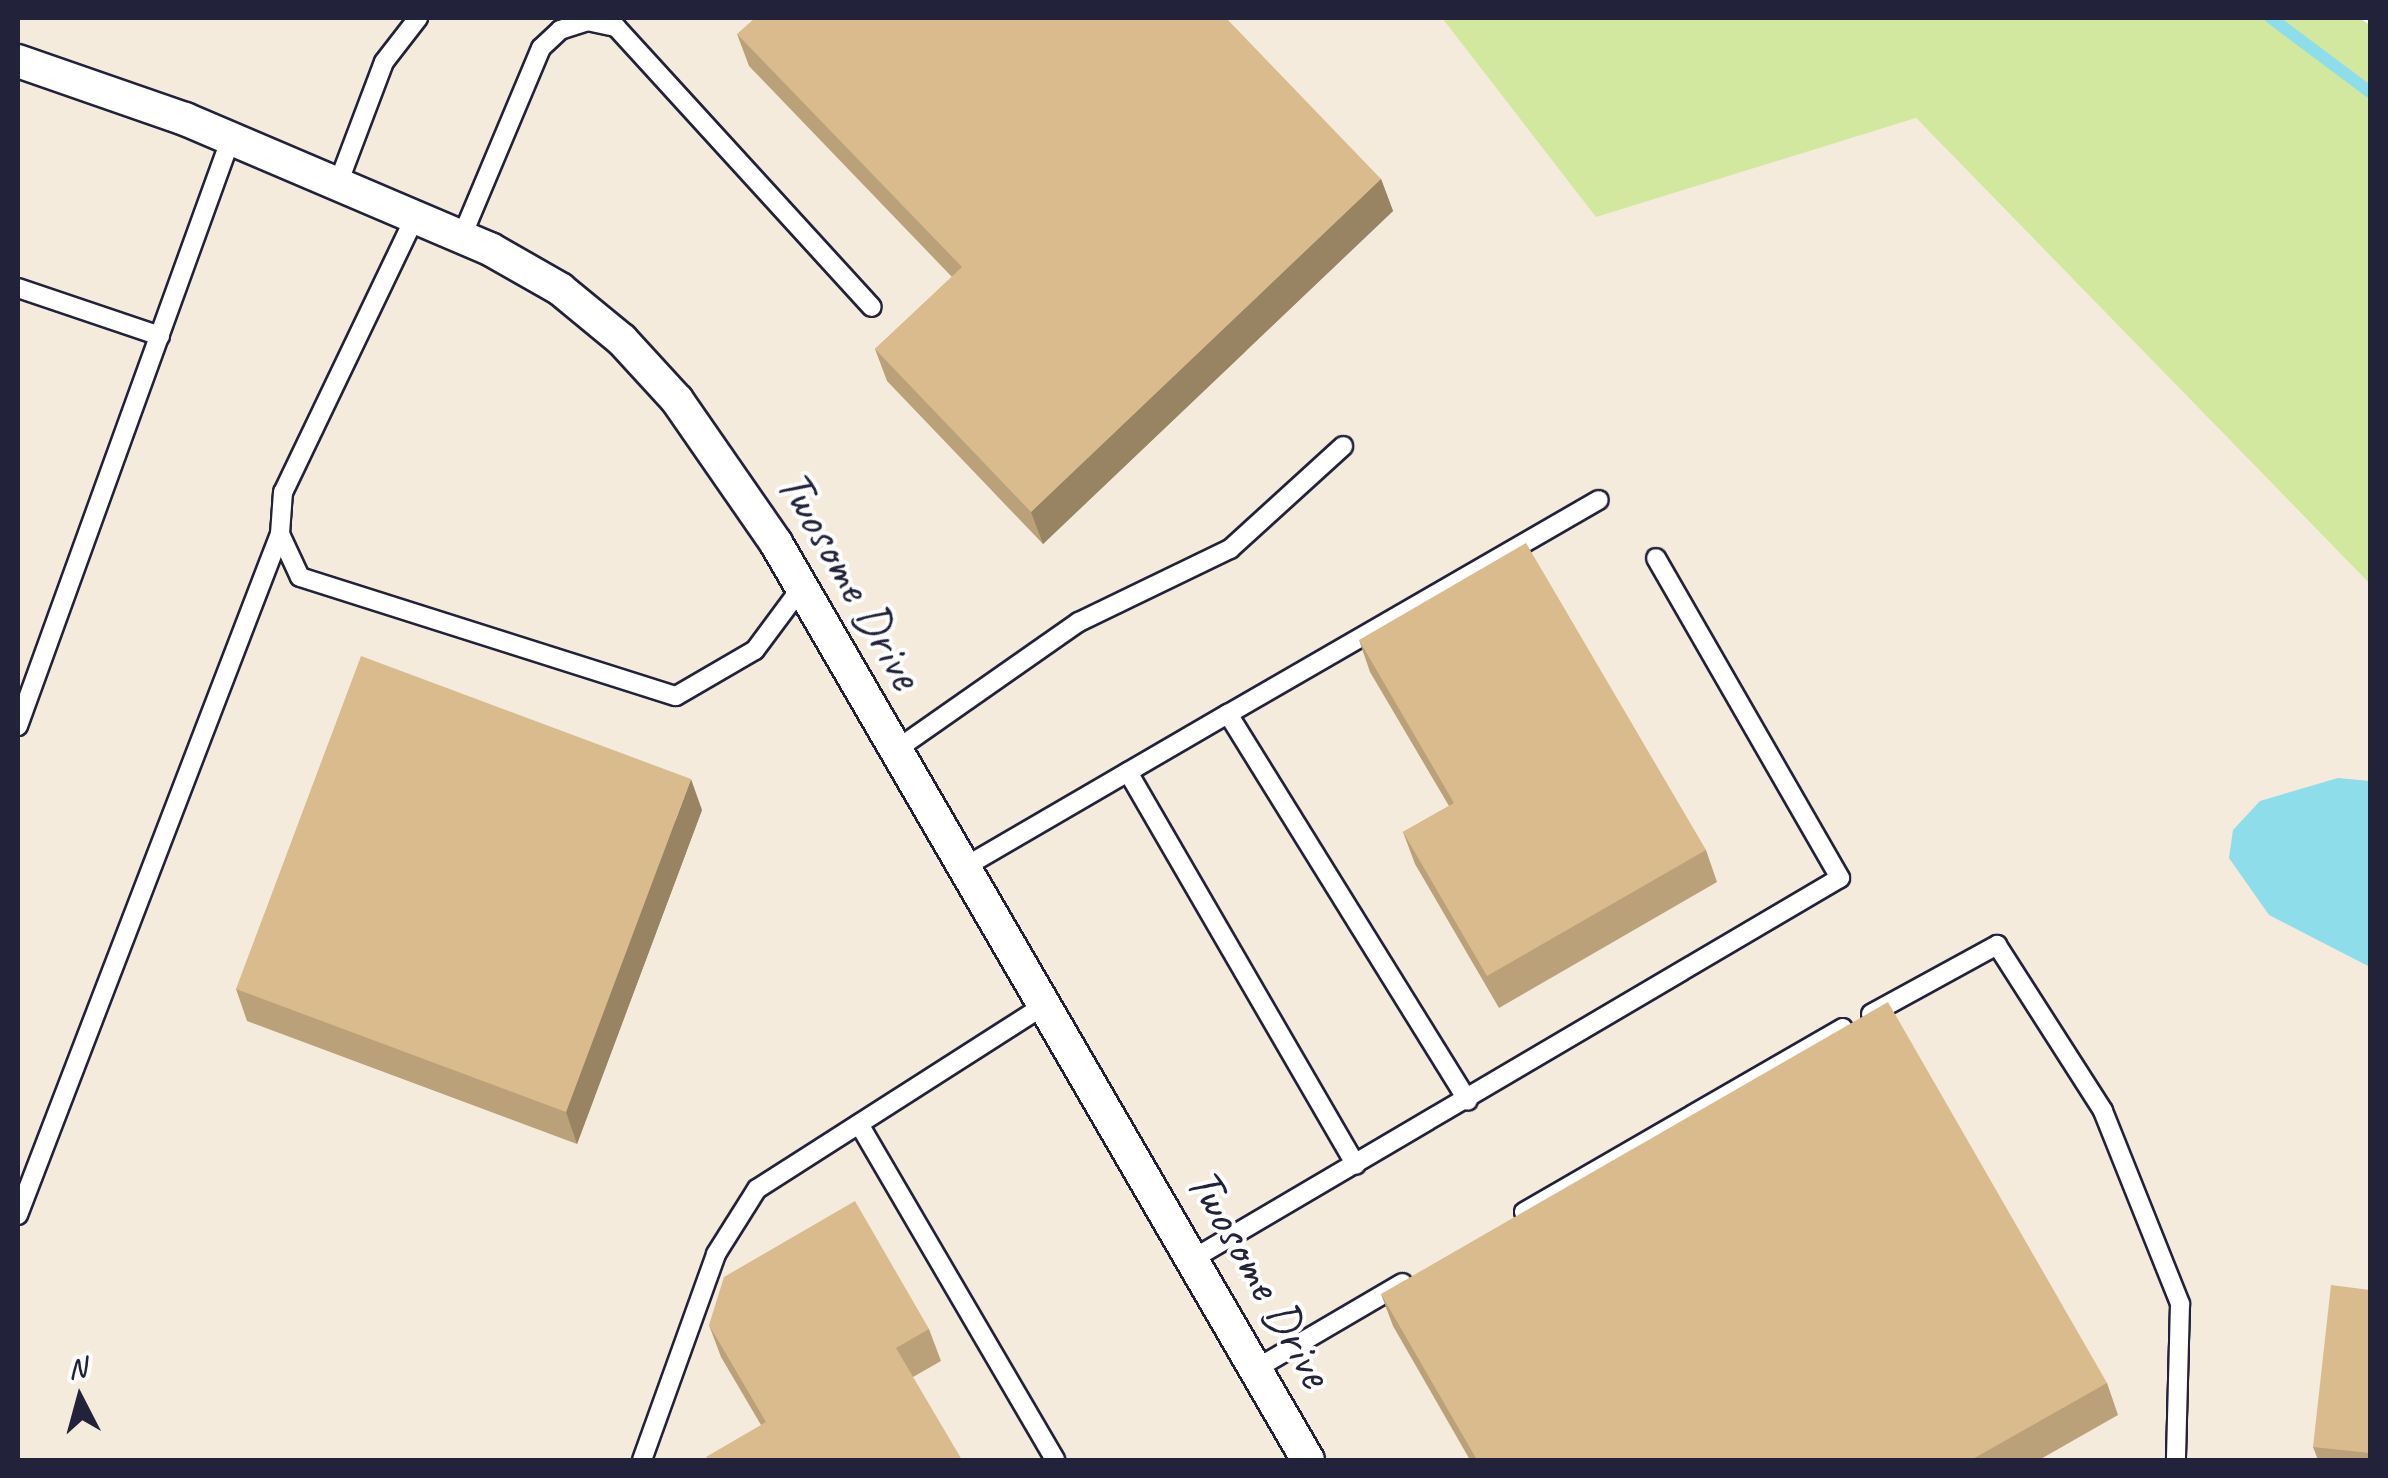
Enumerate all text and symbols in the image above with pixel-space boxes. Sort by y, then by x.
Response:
street label: Twosome Drive [763,459,937,699]
street label: Twosome Drive [1173,1157,1347,1397]
north arrow [30,1348,130,1448]
text: N [66,1349,87,1386]

